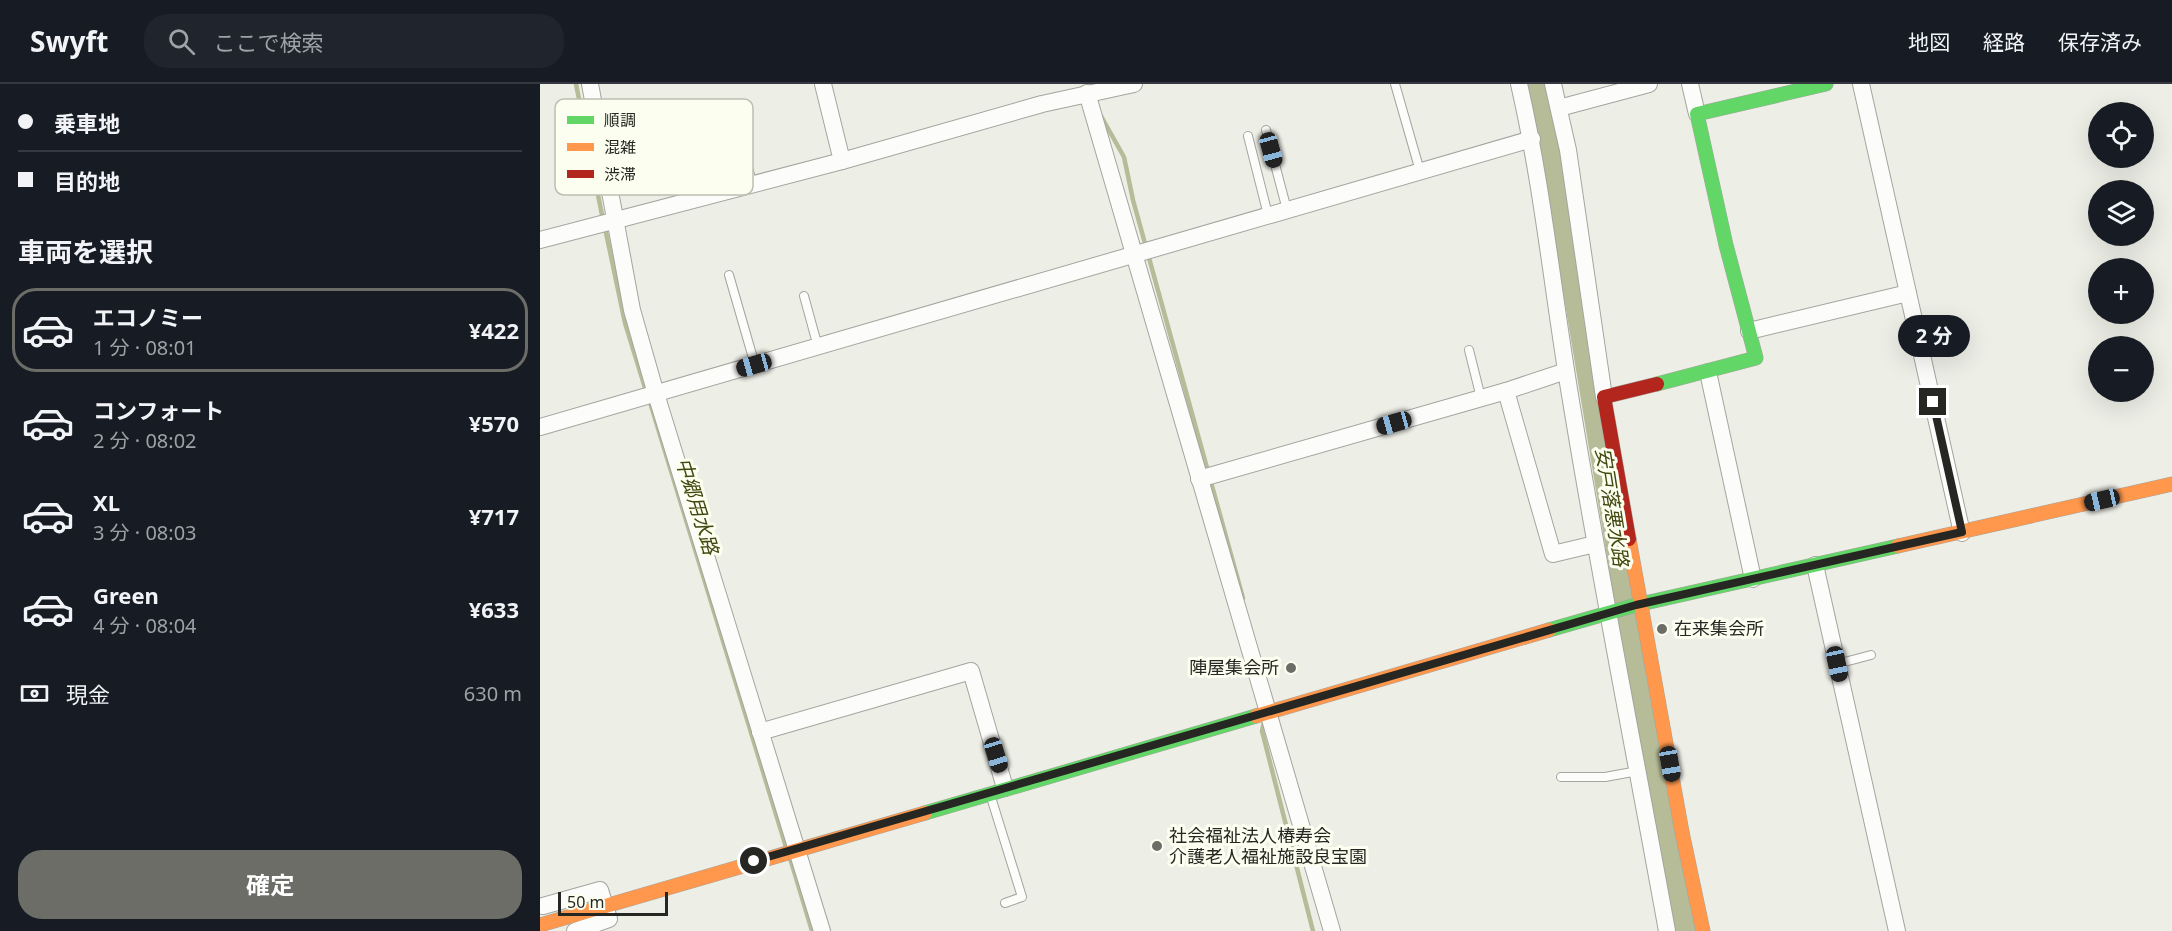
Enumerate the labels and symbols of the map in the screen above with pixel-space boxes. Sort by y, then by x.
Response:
legend [555,99,753,195]
text: 順調 [604,109,636,131]
car [1258,130,1284,170]
text: 混雑 [604,136,636,158]
text: 渋滞 [604,163,636,185]
callout: 2 分 [1897,315,1969,357]
car [734,351,774,379]
route end [1919,388,1946,415]
car [1374,409,1414,437]
water label: 安戸落悪水路 [1590,446,1636,570]
water label: 中郷用水路 [670,454,726,560]
car [2082,487,2122,513]
place label: 在来集会所 [1674,616,1764,640]
marker: 在来集会所 [1655,622,1669,636]
car [1824,645,1850,683]
place label: 陣屋集会所 [1189,655,1279,679]
marker: 陣屋集会所 [1284,661,1298,675]
car [982,735,1010,775]
car [1658,745,1682,783]
place label: 社会福祉法人椿寿会 介護老人福祉施設良宝園 [1169,823,1367,868]
marker: 社会福祉法人椿寿会 介護老人福祉施設良宝園 [1150,839,1164,853]
route start [740,847,767,874]
scale bar [558,889,668,916]

